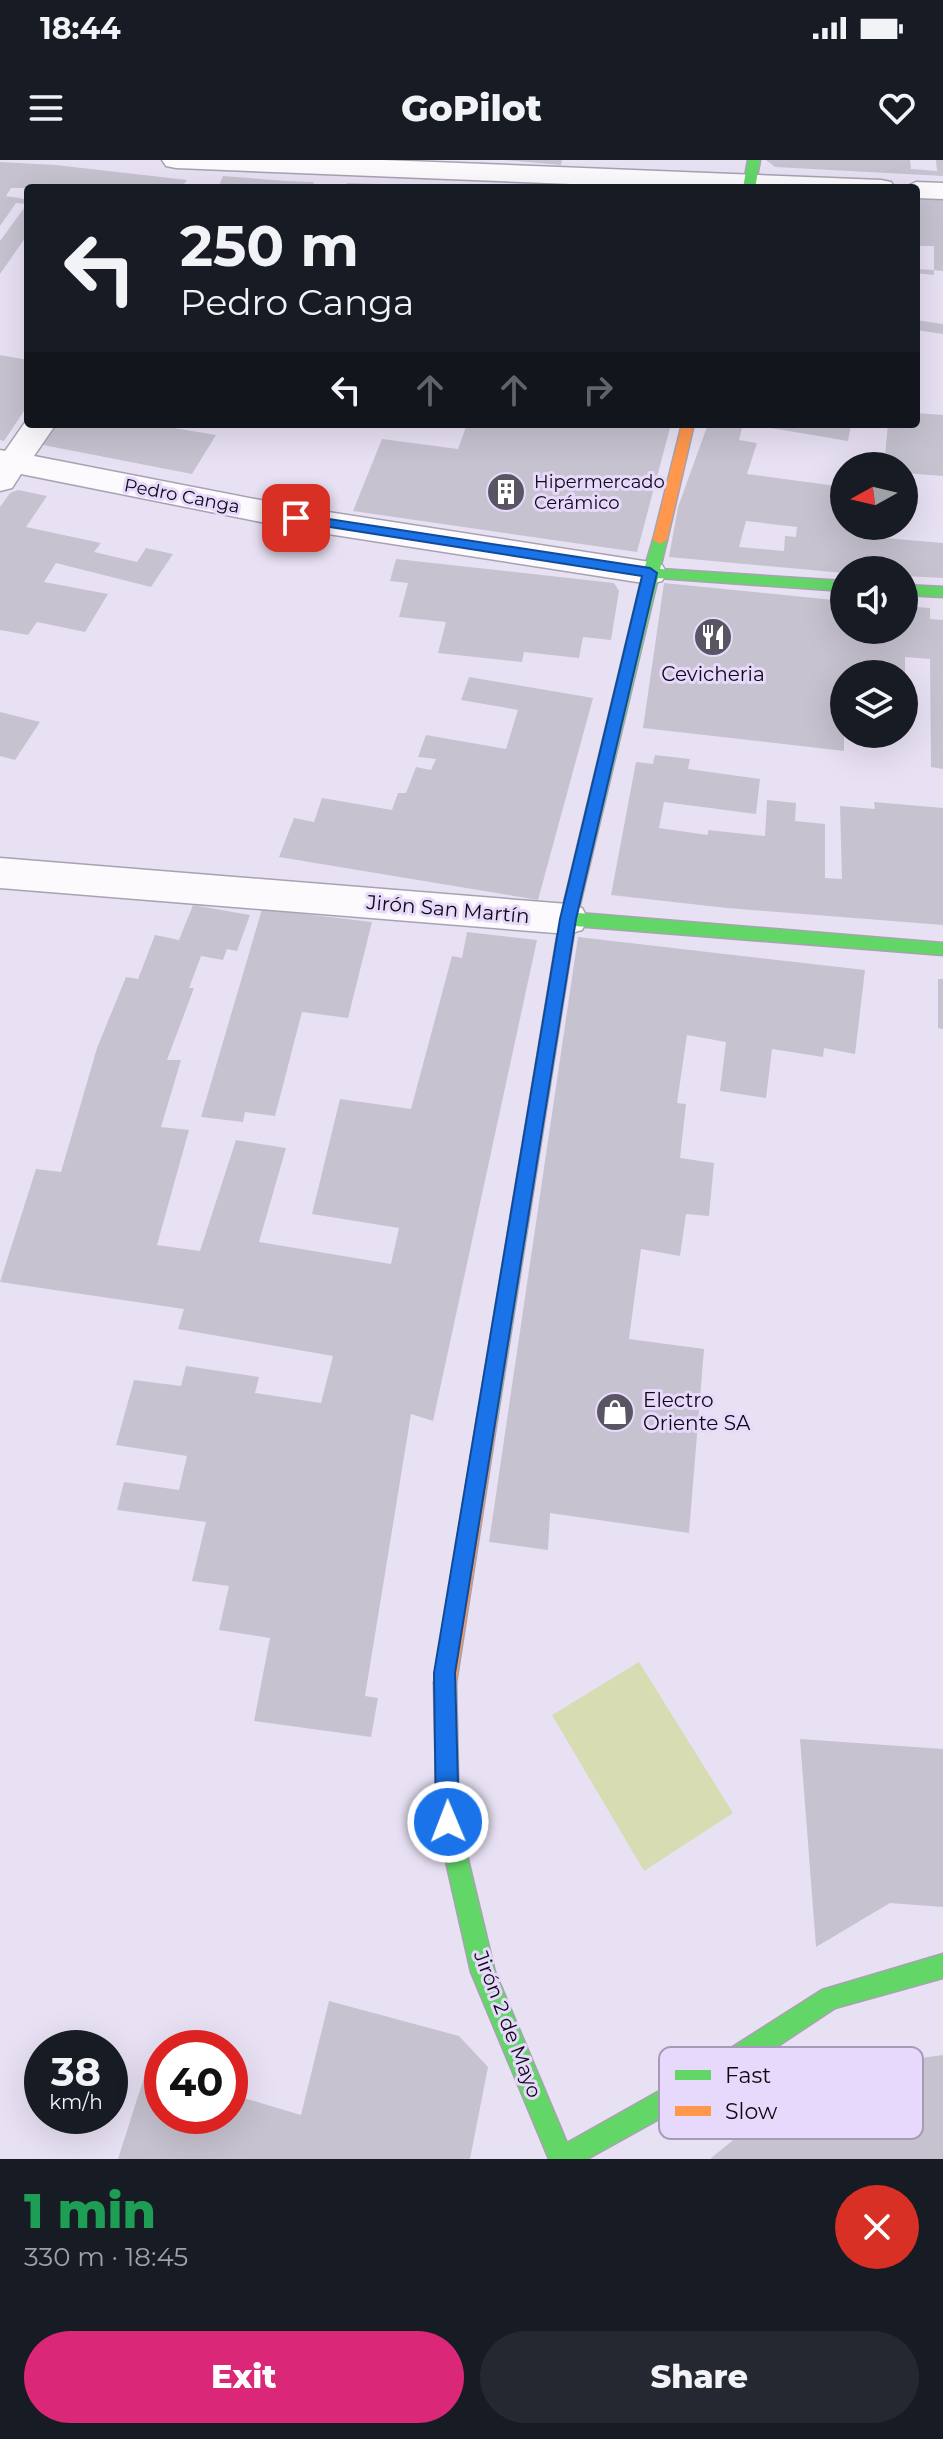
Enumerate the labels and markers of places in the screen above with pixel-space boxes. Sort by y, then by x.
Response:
building icon: Hipermercado Cerámico [485,471,527,513]
place label: Hipermercado Cerámico [534,471,665,514]
pin [262,484,330,552]
restaurant icon: Cevicheria [692,616,734,658]
place label: Cevicheria [661,662,765,686]
place label: Electro Oriente SA [643,1388,751,1435]
shop icon: Electro Oriente SA [594,1391,636,1433]

